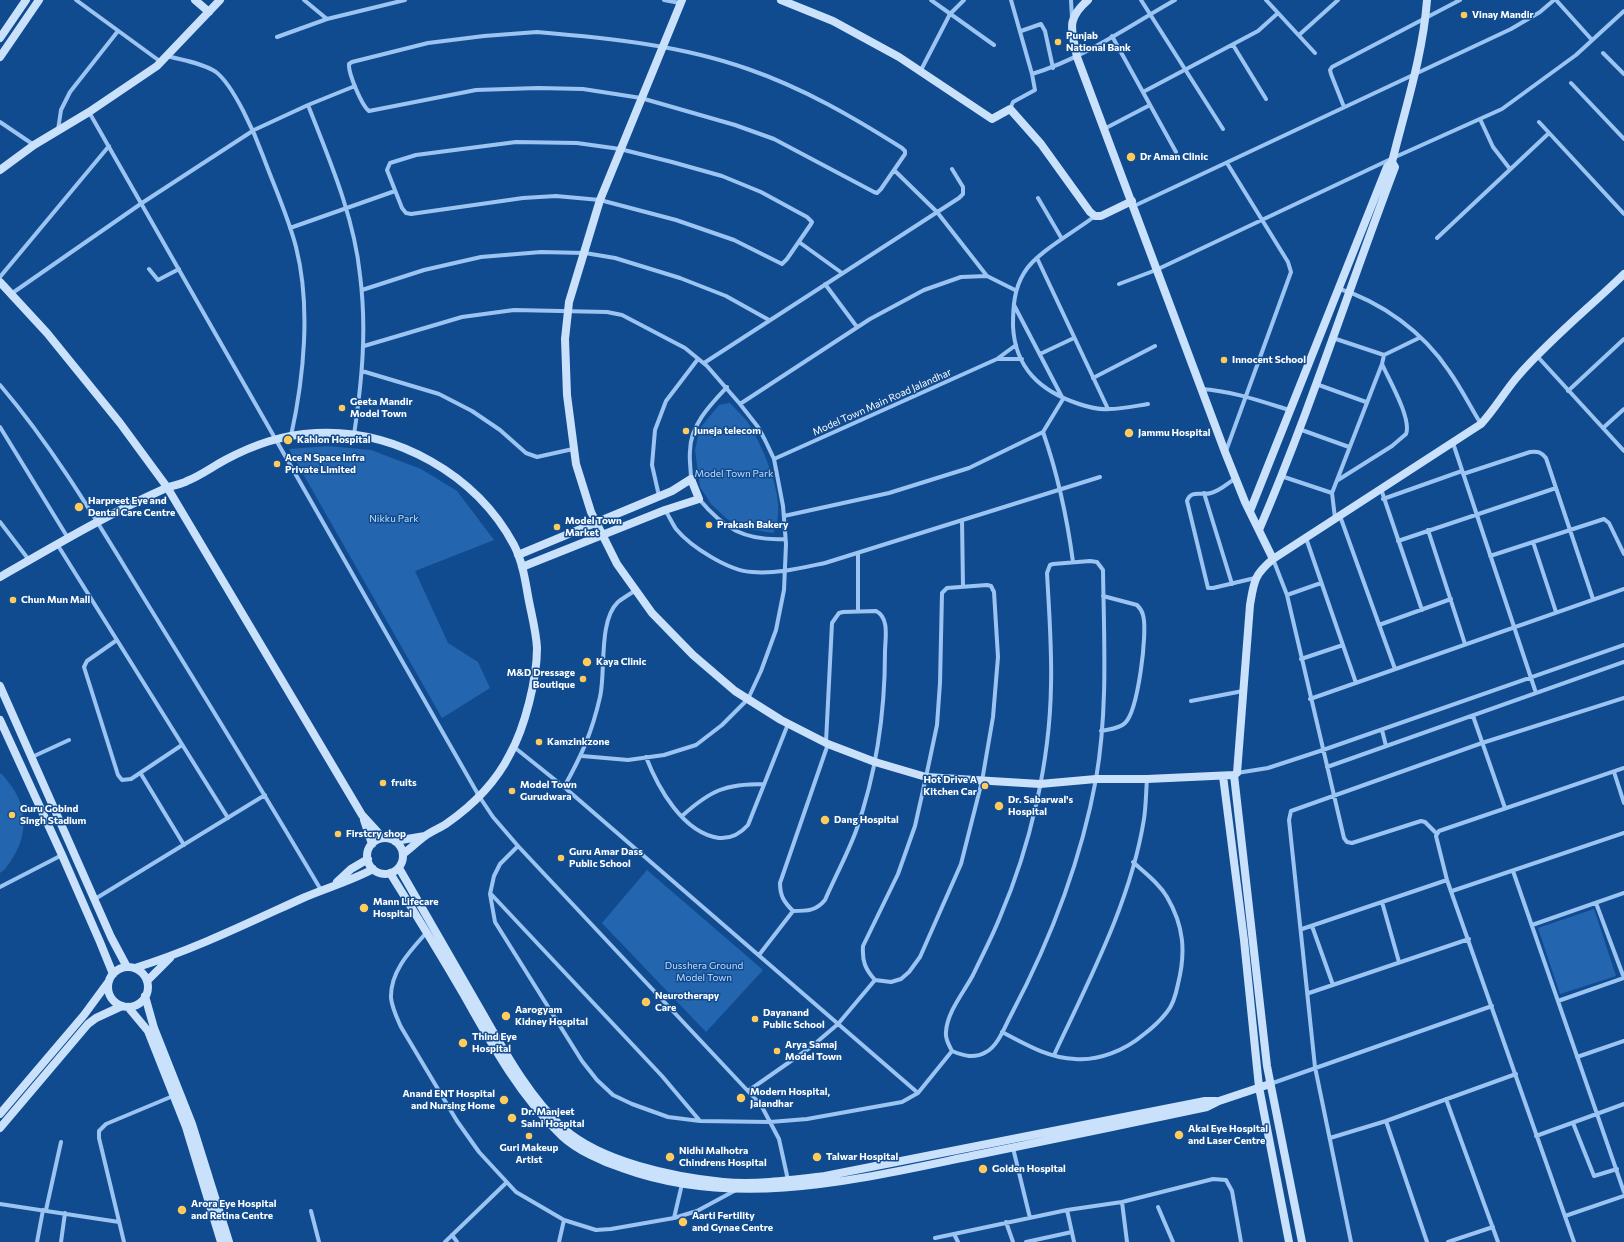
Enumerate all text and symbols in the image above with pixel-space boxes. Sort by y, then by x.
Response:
place label: Vinay Mandir [1472,9,1534,21]
marker: Vinay Mandir [1459,10,1469,20]
place label: Punjab National Bank [1066,30,1131,54]
marker: Punjab National Bank [1053,37,1063,47]
marker: Dr Aman Clinic [1125,151,1137,163]
place label: Dr Aman Clinic [1140,151,1208,163]
place label: Innocent School [1232,354,1306,366]
marker: Innocent School [1219,355,1229,365]
street label: Model Town Main Road Jalandhar [811,366,953,438]
place label: Geeta Mandir Model Town [350,396,413,420]
marker: Geeta Mandir Model Town [337,403,347,413]
place label: Juneja telecom [694,425,761,437]
marker: Juneja telecom [681,426,691,436]
marker: Jammu Hospital [1123,427,1135,439]
place label: Jammu Hospital [1138,427,1210,439]
marker: Kahlon Hospital [282,434,294,446]
place label: Kahlon Hospital [297,434,370,446]
place label: Ace N Space Infra Private Limited [285,452,365,476]
marker: Ace N Space Infra Private Limited [272,459,282,469]
park label: Model Town Park [694,468,774,480]
place label: Harpreet Eye and Dental Care Centre [88,495,175,518]
marker: Harpreet Eye and Dental Care Centre [73,501,85,513]
park label: Nikku Park [369,513,419,525]
place label: Model Town Market [565,515,622,538]
place label: Prakash Bakery [717,519,788,531]
marker: Prakash Bakery [704,520,714,530]
marker: Model Town Market [552,522,562,532]
place label: Chun Mun Mall [21,594,90,606]
marker: Chun Mun Mall [8,595,18,605]
marker: Kaya Clinic [581,656,593,668]
place label: Kaya Clinic [596,656,646,668]
place label: M&D Dressage Boutique [507,667,575,690]
marker: M&D Dressage Boutique [578,674,588,684]
place label: Kamzinkzone [547,736,610,748]
marker: Kamzinkzone [534,737,544,747]
place label: Hot Drive A Kitchen Car [923,774,977,798]
place label: fruits [391,777,417,789]
marker: fruits [378,778,388,788]
place label: Model Town Gurudwara [520,779,577,802]
marker: Hot Drive A Kitchen Car [980,781,990,791]
marker: Model Town Gurudwara [507,786,517,796]
place label: Dr. Sabarwal's Hospital [1008,794,1073,818]
marker: Dr. Sabarwal's Hospital [993,800,1005,812]
place label: Guru Gobind Singh Stadium [20,803,86,826]
marker: Guru Gobind Singh Stadium [7,810,17,820]
marker: Dang Hospital [819,814,831,826]
place label: Dang Hospital [834,814,899,826]
place label: Firstcry shop [346,828,406,840]
marker: Firstcry shop [333,829,343,839]
place label: Guru Amar Dass Public School [569,846,643,870]
marker: Guru Amar Dass Public School [556,853,566,863]
place label: Mann Lifecare Hospital [373,896,438,920]
marker: Mann Lifecare Hospital [358,902,370,914]
park label: Dusshera Ground Model Town [665,960,743,984]
place label: Neurotherapy Care [655,990,719,1014]
marker: Neurotherapy Care [640,996,652,1008]
place label: Aarogyam Kidney Hospital [515,1004,588,1028]
place label: Dayanand Public School [763,1007,825,1030]
marker: Aarogyam Kidney Hospital [500,1010,512,1022]
marker: Dayanand Public School [750,1014,760,1024]
place label: Thind Eye Hospital [472,1031,517,1054]
marker: Thind Eye Hospital [457,1037,469,1049]
place label: Arya Samaj Model Town [785,1039,842,1062]
marker: Arya Samaj Model Town [772,1046,782,1056]
place label: Modern Hospital, Jalandhar [750,1086,830,1110]
place label: Anand ENT Hospital and Nursing Home [402,1088,495,1112]
marker: Modern Hospital, Jalandhar [735,1092,747,1104]
marker: Anand ENT Hospital and Nursing Home [498,1094,510,1106]
place label: Dr. Manjeet Saini Hospital [521,1106,584,1130]
marker: Dr. Manjeet Saini Hospital [506,1112,518,1124]
place label: Akal Eye Hospital and Laser Centre [1188,1123,1268,1146]
marker: Akal Eye Hospital and Laser Centre [1173,1129,1185,1141]
marker: Guri Makeup Artist [524,1131,534,1141]
place label: Guri Makeup Artist [500,1142,558,1166]
place label: Nidhi Malhotra Chindrens Hospital [679,1145,767,1168]
marker: Nidhi Malhotra Chindrens Hospital [664,1151,676,1163]
marker: Talwar Hospital [811,1151,823,1163]
place label: Talwar Hospital [826,1151,898,1163]
marker: Golden Hospital [977,1163,989,1175]
place label: Golden Hospital [992,1163,1066,1175]
place label: Arora Eye Hospital and Retina Centre [191,1198,277,1222]
marker: Arora Eye Hospital and Retina Centre [176,1204,188,1216]
place label: Aarti Fertility and Gynae Centre [692,1210,773,1234]
marker: Aarti Fertility and Gynae Centre [677,1216,689,1228]

